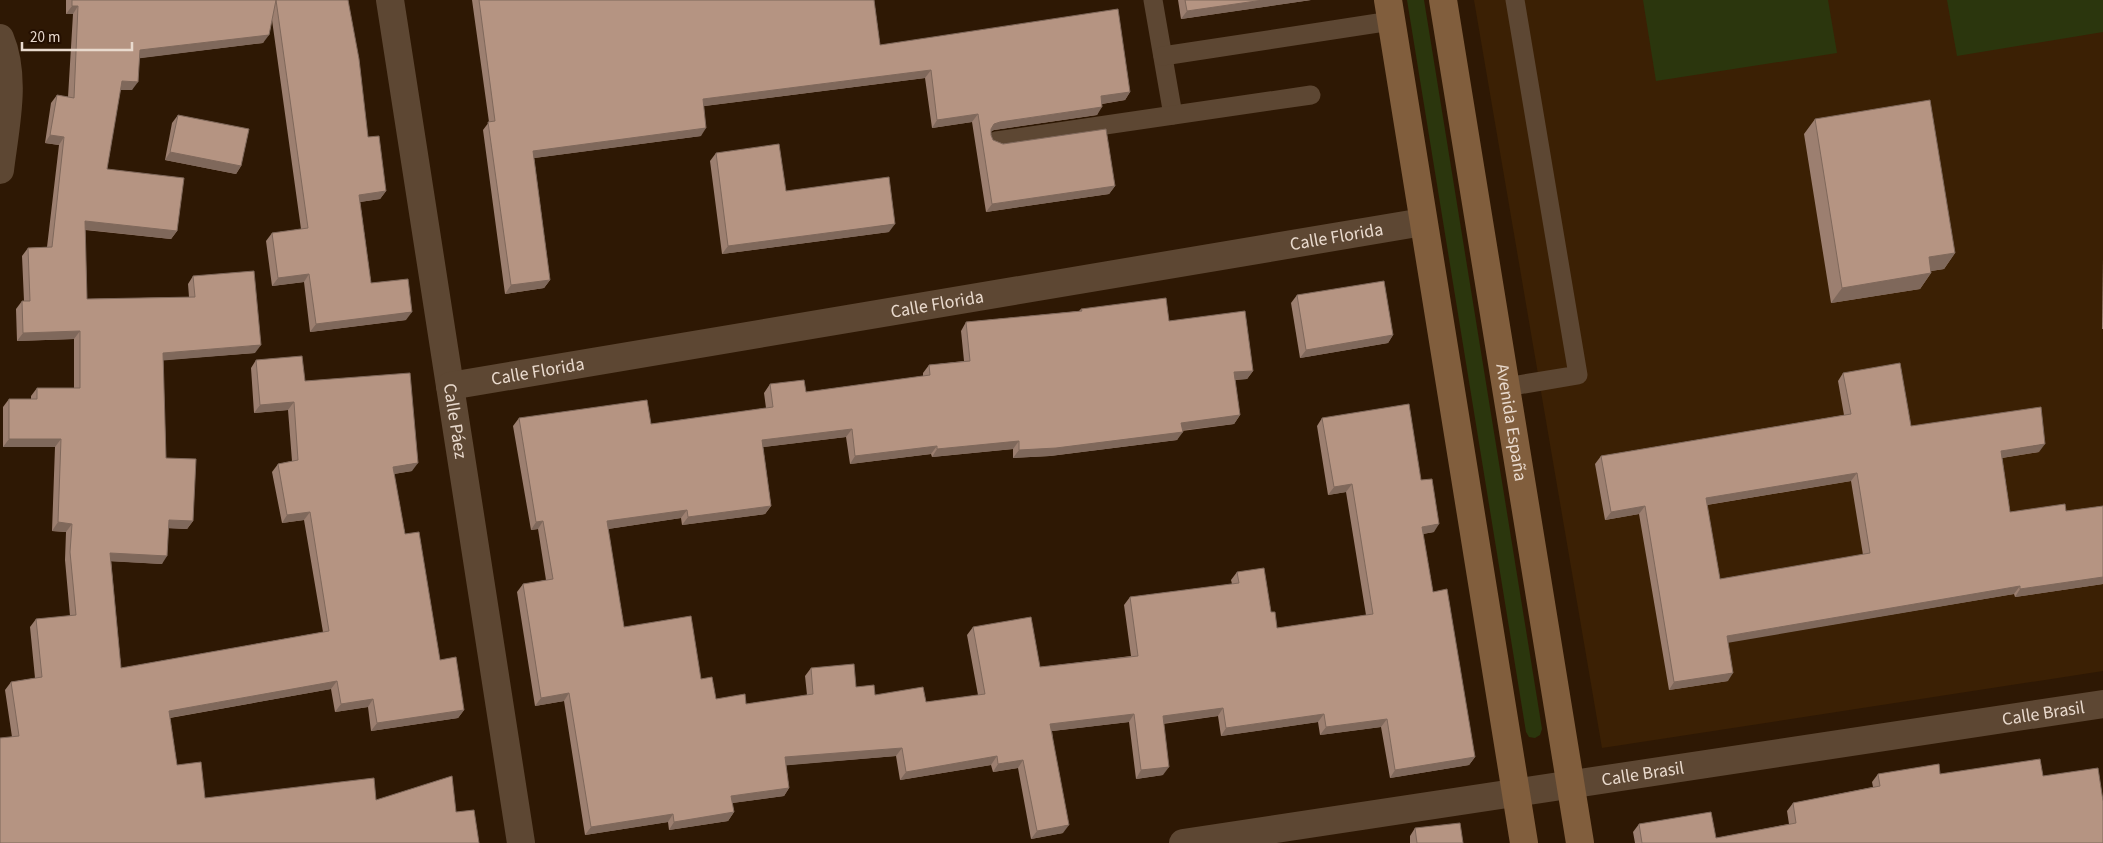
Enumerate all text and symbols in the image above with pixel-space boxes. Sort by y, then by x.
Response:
scale bar [22,20,132,52]
text: 20 m [30,27,60,48]
street label: Calle Florida [1288,216,1385,257]
street label: Calle Florida [889,284,986,324]
street label: Calle Florida [489,351,586,391]
street label: Avenida España [1490,362,1534,483]
street label: Calle Páez [437,381,474,461]
street label: Calle Brasil [2000,694,2086,732]
street label: Calle Brasil [1600,755,1686,792]

